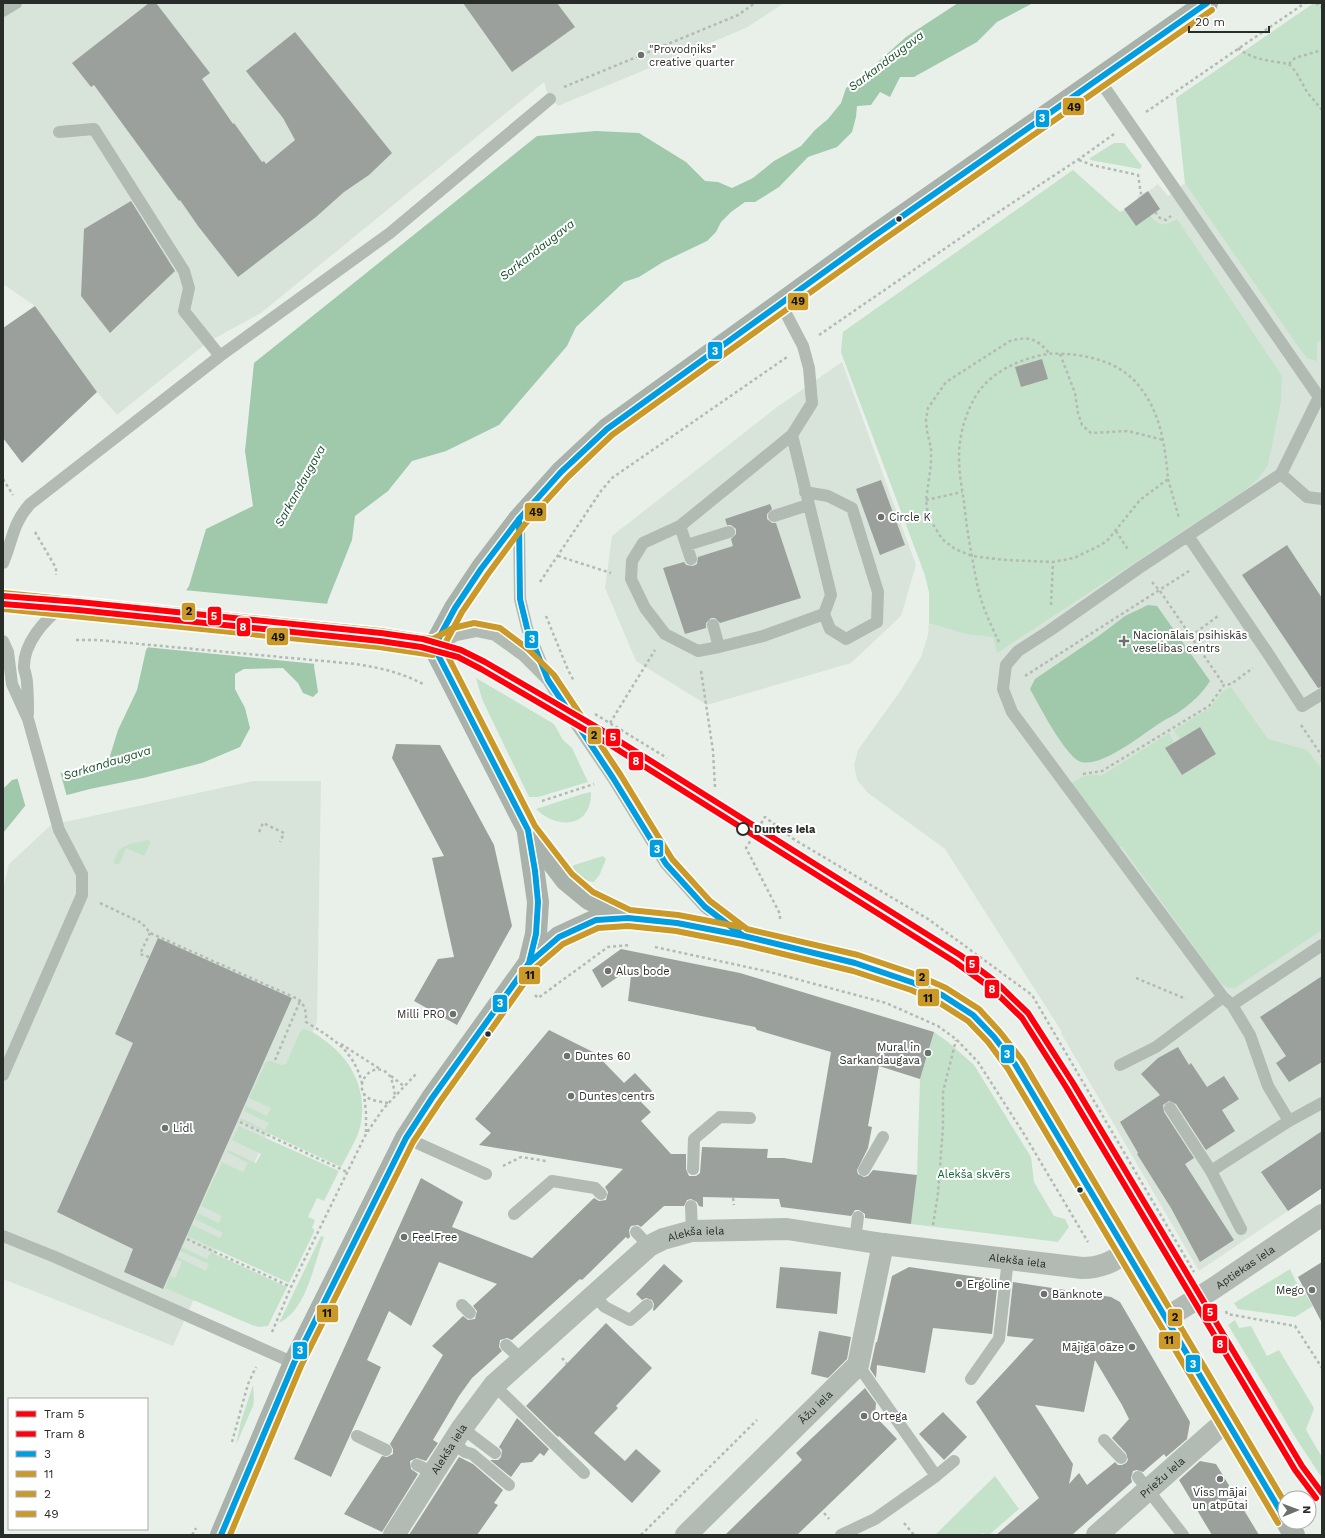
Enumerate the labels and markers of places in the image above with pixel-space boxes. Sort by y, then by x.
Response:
place label: "Provodņiks" creative quarter [649,43,735,69]
marker: "Provodņiks" creative quarter [636,50,646,60]
unlabelled marker [894,214,904,224]
place label: Circle K [889,511,931,524]
marker: Circle K [876,512,886,522]
place label: Nacionālais psihiskās veselības centrs [1133,629,1248,655]
marker: Nacionālais psihiskās veselības centrs [1118,635,1130,647]
marker: Duntes iela [736,822,750,836]
place label: Duntes iela [754,823,816,836]
place label: Alus bode [616,965,670,978]
marker: Alus bode [603,966,613,976]
place label: Milli PRO [397,1008,445,1021]
marker: Milli PRO [448,1009,458,1019]
unlabelled marker [483,1029,493,1039]
place label: Mural in Sarkandaugava [840,1041,920,1067]
marker: Mural in Sarkandaugava [923,1048,933,1058]
place label: Duntes 60 [575,1050,631,1063]
marker: Duntes 60 [562,1051,572,1061]
place label: Duntes centrs [579,1090,655,1103]
marker: Duntes centrs [566,1091,576,1101]
place label: Lidl [173,1122,193,1135]
marker: Lidl [160,1123,170,1133]
unlabelled marker [1075,1185,1085,1195]
place label: FeelFree [412,1231,457,1244]
marker: FeelFree [399,1232,409,1242]
place label: Ergoline [967,1278,1010,1291]
marker: Ergoline [954,1279,964,1289]
place label: Mego [1276,1284,1304,1297]
marker: Mego [1307,1285,1317,1295]
place label: Banknote [1052,1288,1103,1301]
marker: Banknote [1039,1289,1049,1299]
place label: Mājīgā oāze [1062,1341,1124,1354]
marker: Mājīgā oāze [1127,1342,1137,1352]
place label: Ortega [872,1410,907,1423]
marker: Ortega [859,1411,869,1421]
marker: Viss mājai un atpūtai [1215,1474,1225,1484]
place label: Viss mājai un atpūtai [1192,1486,1248,1512]

